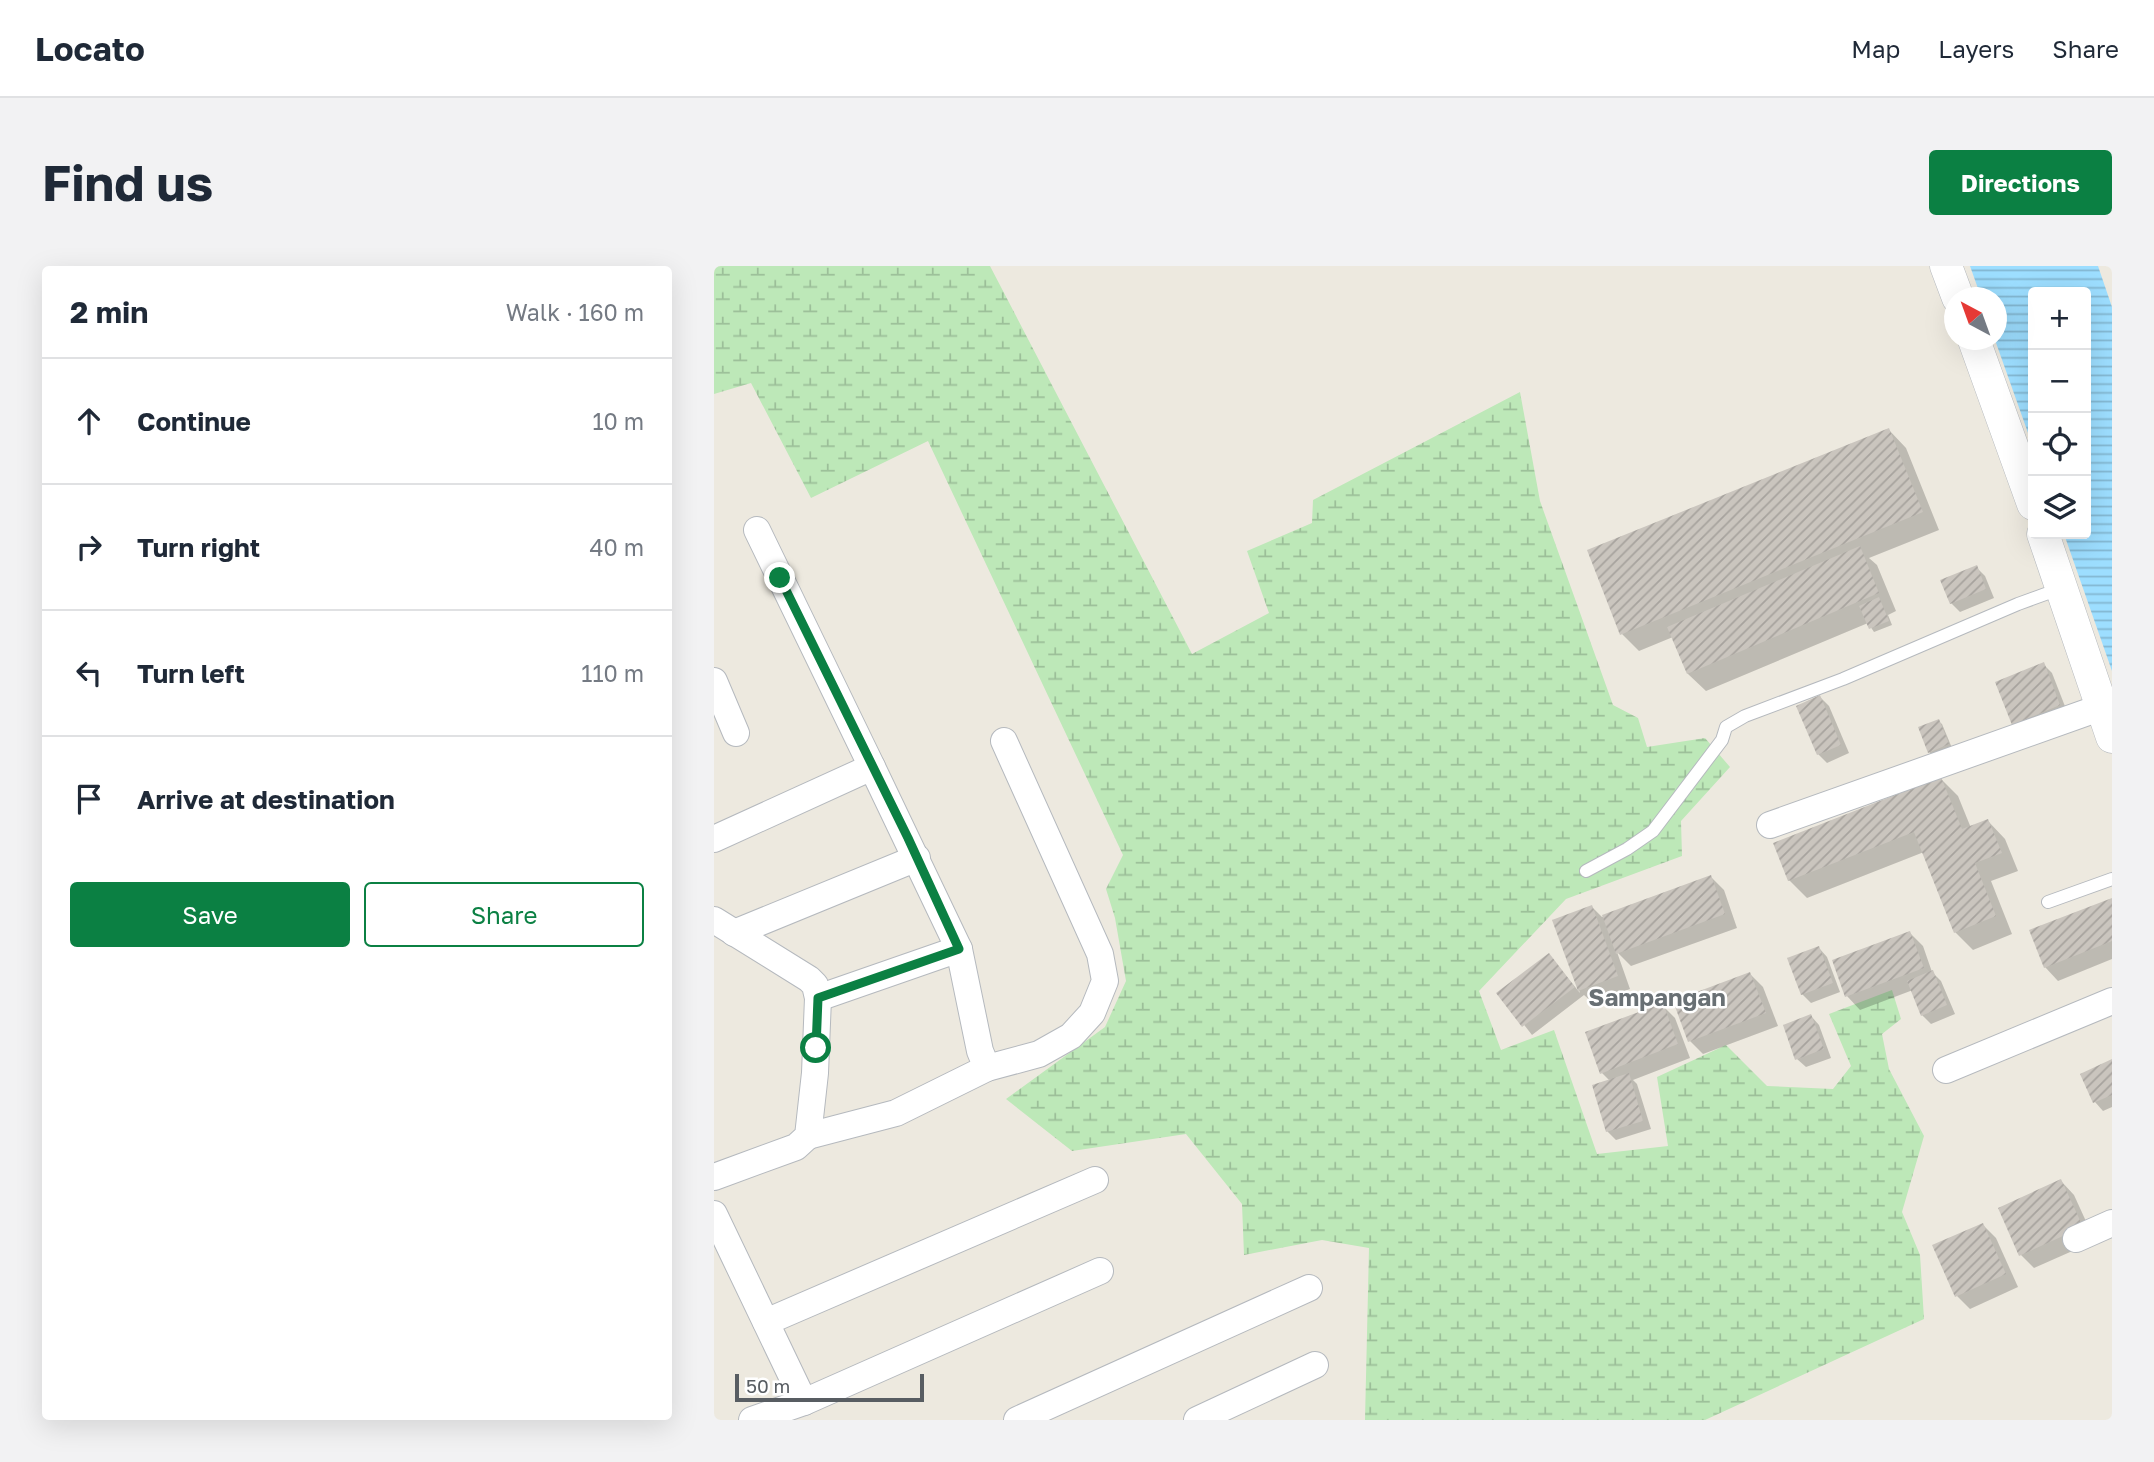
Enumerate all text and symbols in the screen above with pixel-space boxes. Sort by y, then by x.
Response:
text: Locato [35,29,145,68]
text: Map [1851,34,1900,63]
text: Layers [1938,34,2014,63]
text: Share [2052,34,2119,63]
button: Directions [1929,150,2112,215]
text: Find us [42,153,213,212]
north arrow [1944,287,2007,350]
map controls [2028,287,2091,539]
button: + [2028,287,2091,350]
text: 2 min [70,294,148,330]
text: Walk · 160 m [506,298,644,326]
button: − [2028,350,2091,413]
icon: ahead [70,402,108,440]
text: Continue [137,406,251,437]
text: 10 m [592,407,644,435]
button: locate [2028,413,2091,476]
button: layers [2028,476,2091,539]
icon: right [70,528,108,566]
text: Turn right [137,532,260,563]
text: 40 m [590,533,644,561]
route end [764,562,795,593]
icon: left [70,654,108,692]
text: Turn left [137,658,245,689]
text: 110 m [581,659,644,687]
icon: arrive [70,780,108,818]
text: Arrive at destination [137,784,395,815]
button: Save [70,882,350,947]
button: Share [364,882,644,947]
district label: Sampangan [1588,982,1726,1011]
route start [800,1032,831,1063]
scale bar [735,1371,924,1403]
text: 50 m [746,1374,790,1397]

